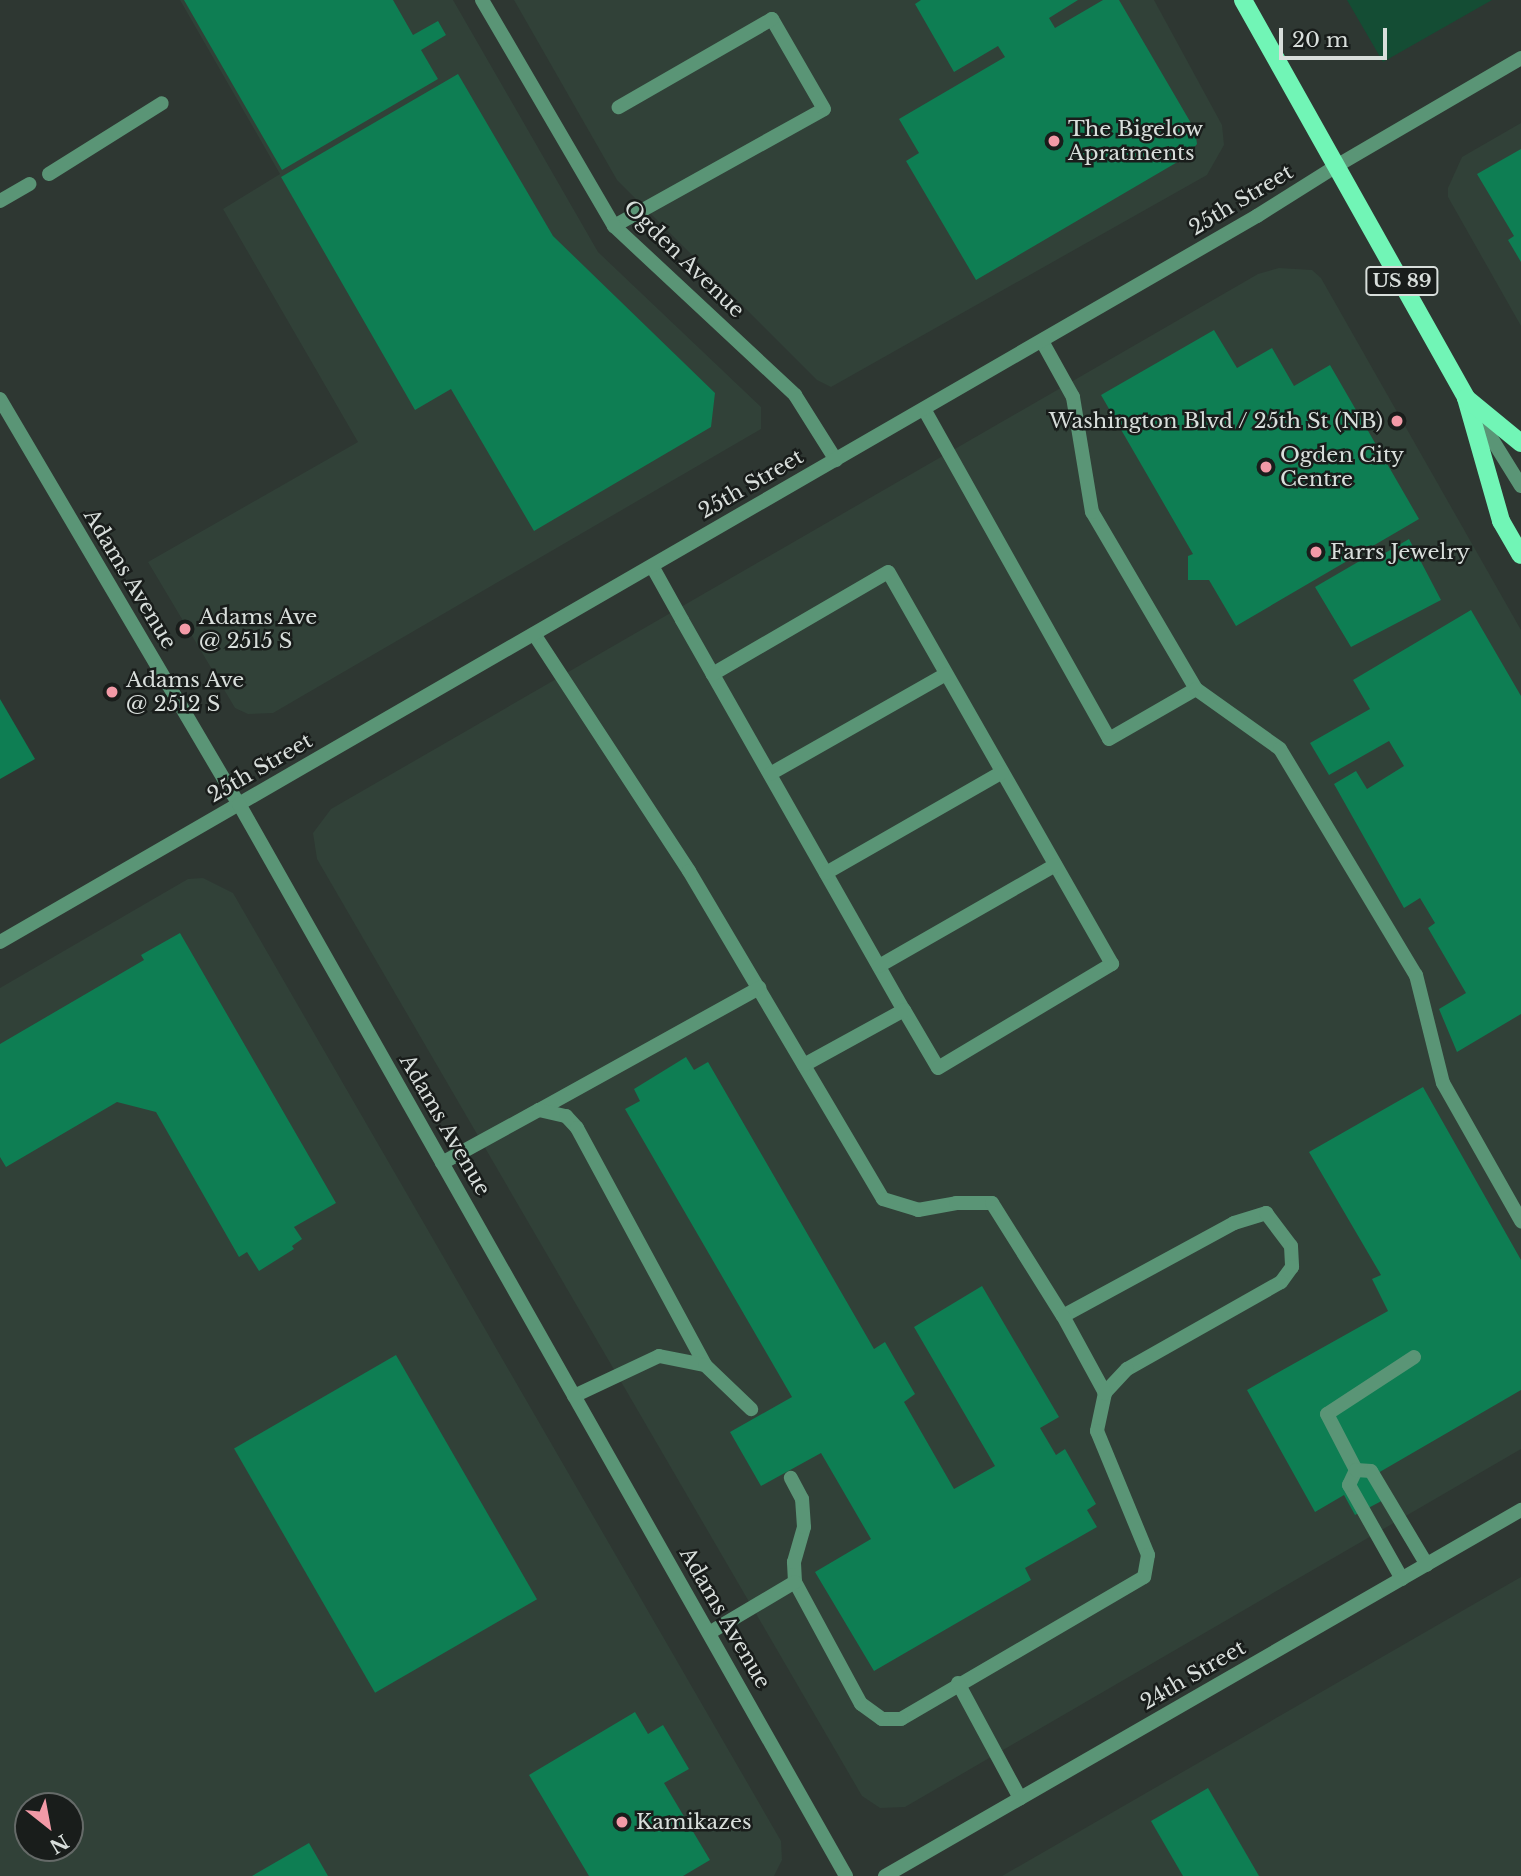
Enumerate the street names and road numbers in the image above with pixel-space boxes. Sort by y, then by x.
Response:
street label: 25th Street [1185,159,1297,241]
street label: Ogden Avenue [618,195,750,323]
road number: US 89 [1365,266,1439,296]
street label: 25th Street [694,444,808,524]
street label: Adams Avenue [78,504,182,654]
street label: 25th Street [203,728,317,808]
street label: Adams Avenue [394,1050,496,1200]
street label: Adams Avenue [674,1543,776,1693]
street label: 24th Street [1136,1635,1250,1715]

